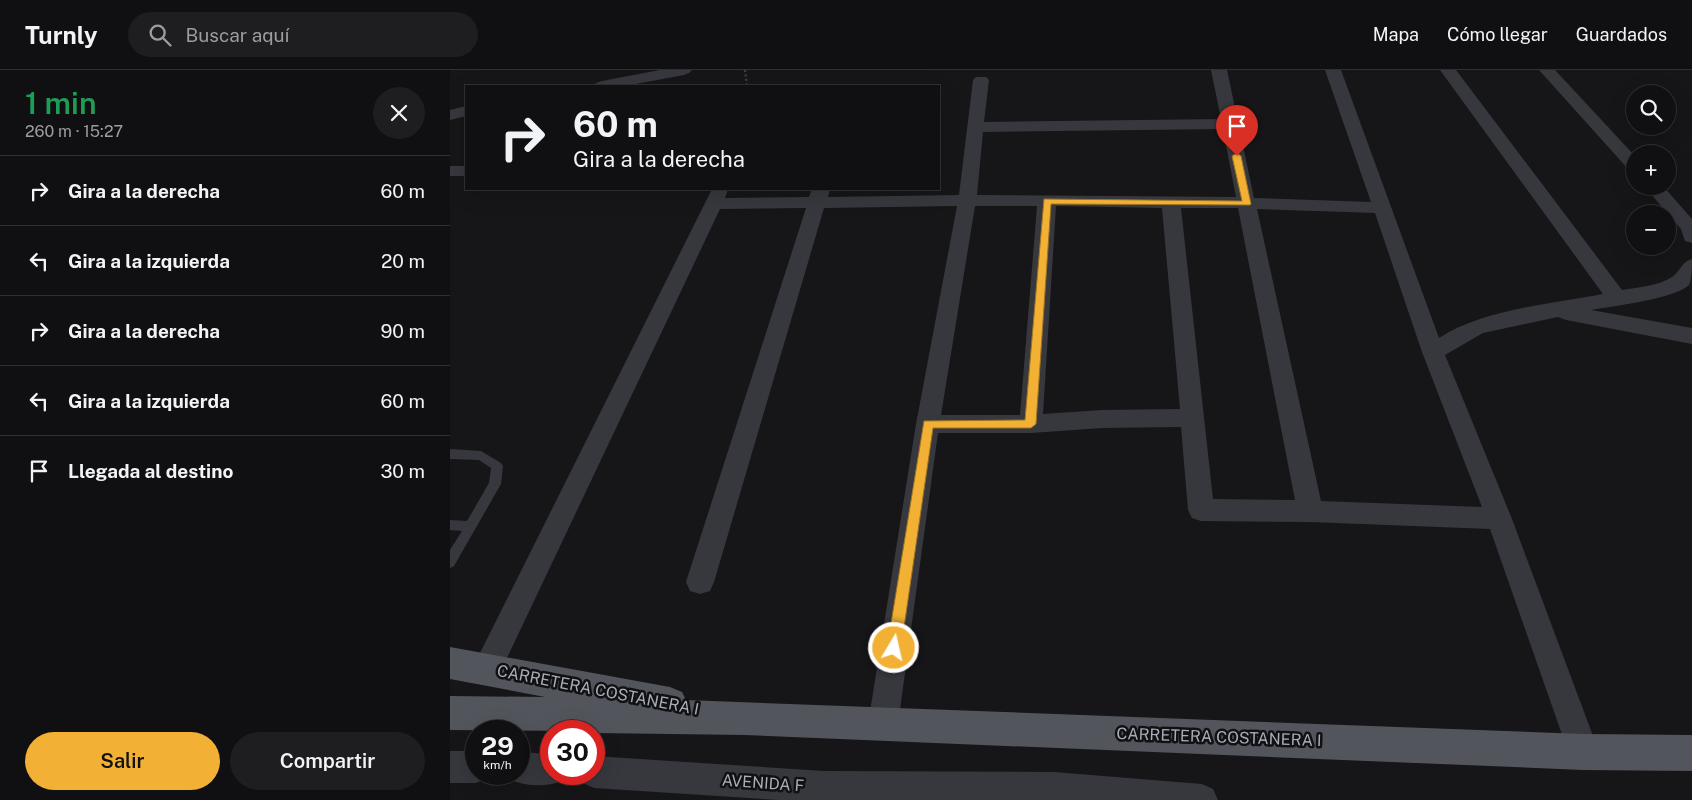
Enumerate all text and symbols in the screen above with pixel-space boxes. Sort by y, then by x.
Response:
search box [128,12,478,57]
text: Turnly [25,21,98,49]
icon: search [146,21,174,49]
text: Buscar aquí [186,24,289,46]
text: Mapa [1373,24,1419,45]
text: Cómo llegar [1447,24,1548,45]
text: Guardados [1576,24,1667,45]
text: 1 min [25,85,96,121]
map controls [1626,85,1676,255]
button: search [1626,85,1676,135]
button: close [373,87,425,139]
text: 60 m [573,104,658,145]
icon: right [490,105,555,170]
pin [1216,105,1258,156]
icon: arrive [1223,112,1251,140]
text: 260 m · 15:27 [25,122,123,141]
button: + [1626,145,1676,195]
text: Gira a la derecha [573,146,745,172]
icon: right [25,177,53,205]
text: Gira a la derecha [68,180,220,202]
text: 60 m [381,180,425,202]
button: − [1626,205,1676,255]
icon: left [25,247,53,275]
text: Gira a la izquierda [68,250,230,272]
text: 20 m [381,250,425,272]
icon: right [25,317,53,345]
text: Gira a la derecha [68,320,220,342]
text: 90 m [381,320,425,342]
icon: left [25,387,53,415]
text: Gira a la izquierda [68,390,230,412]
text: 60 m [381,390,425,412]
icon: arrive [25,457,53,485]
text: Llegada al destino [68,460,233,482]
text: 30 m [380,460,425,482]
position arrow [867,621,919,673]
street label: CARRETERA COSTANERA I [496,661,700,719]
speed limit sign: 30 [540,720,605,785]
street label: CARRETERA COSTANERA I [1116,724,1322,750]
text: 29 [481,731,514,761]
button: Salir [25,732,220,790]
button: Compartir [230,732,425,790]
text: km/h [483,758,512,772]
street label: AVENIDA F [721,771,805,795]

